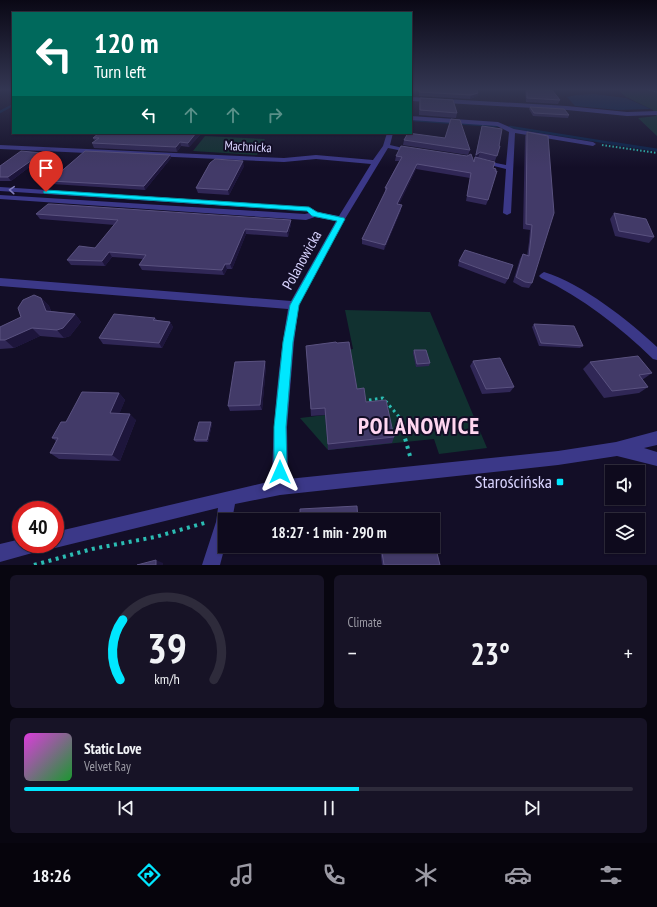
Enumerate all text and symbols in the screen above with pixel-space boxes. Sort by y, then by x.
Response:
text: 120 m [94,24,158,61]
icon: left [28,28,80,80]
text: Turn left [94,60,146,83]
icon: left [138,104,160,126]
icon: ahead [180,104,202,126]
icon: ahead [222,104,244,126]
icon: right [264,104,286,126]
street label: Machnicka [224,137,272,156]
pin [29,151,63,192]
icon: arrive [35,157,57,179]
one-way arrow [9,185,15,194]
street label: Polanowicka [278,227,326,293]
district label: POLANOWICE [358,411,480,440]
position arrow [259,451,301,493]
map controls [605,465,645,553]
button: sound [605,465,645,505]
place label: Starościńska [475,470,552,493]
marker: Starościńska [555,477,565,487]
speed limit sign: 40 [12,501,64,553]
button: layers [605,513,645,553]
text: 18:27 · 1 min · 290 m [271,523,387,542]
text: Climate [348,614,382,631]
text: 39 [147,620,187,673]
text: 23° [470,634,510,673]
text: − [348,639,357,667]
text: + [624,639,633,667]
text: km/h [154,668,179,687]
text: Static Love [84,739,142,758]
text: Velvet Ray [84,758,131,775]
icon: previous [115,797,137,819]
icon: pause [318,797,340,819]
icon: next [521,797,543,819]
icon: directions [135,861,163,889]
icon: music [228,861,256,889]
icon: phone [320,861,348,889]
icon: climate [412,861,440,889]
icon: car [504,861,532,889]
icon: filters [597,861,625,889]
text: 18:26 [32,864,71,887]

